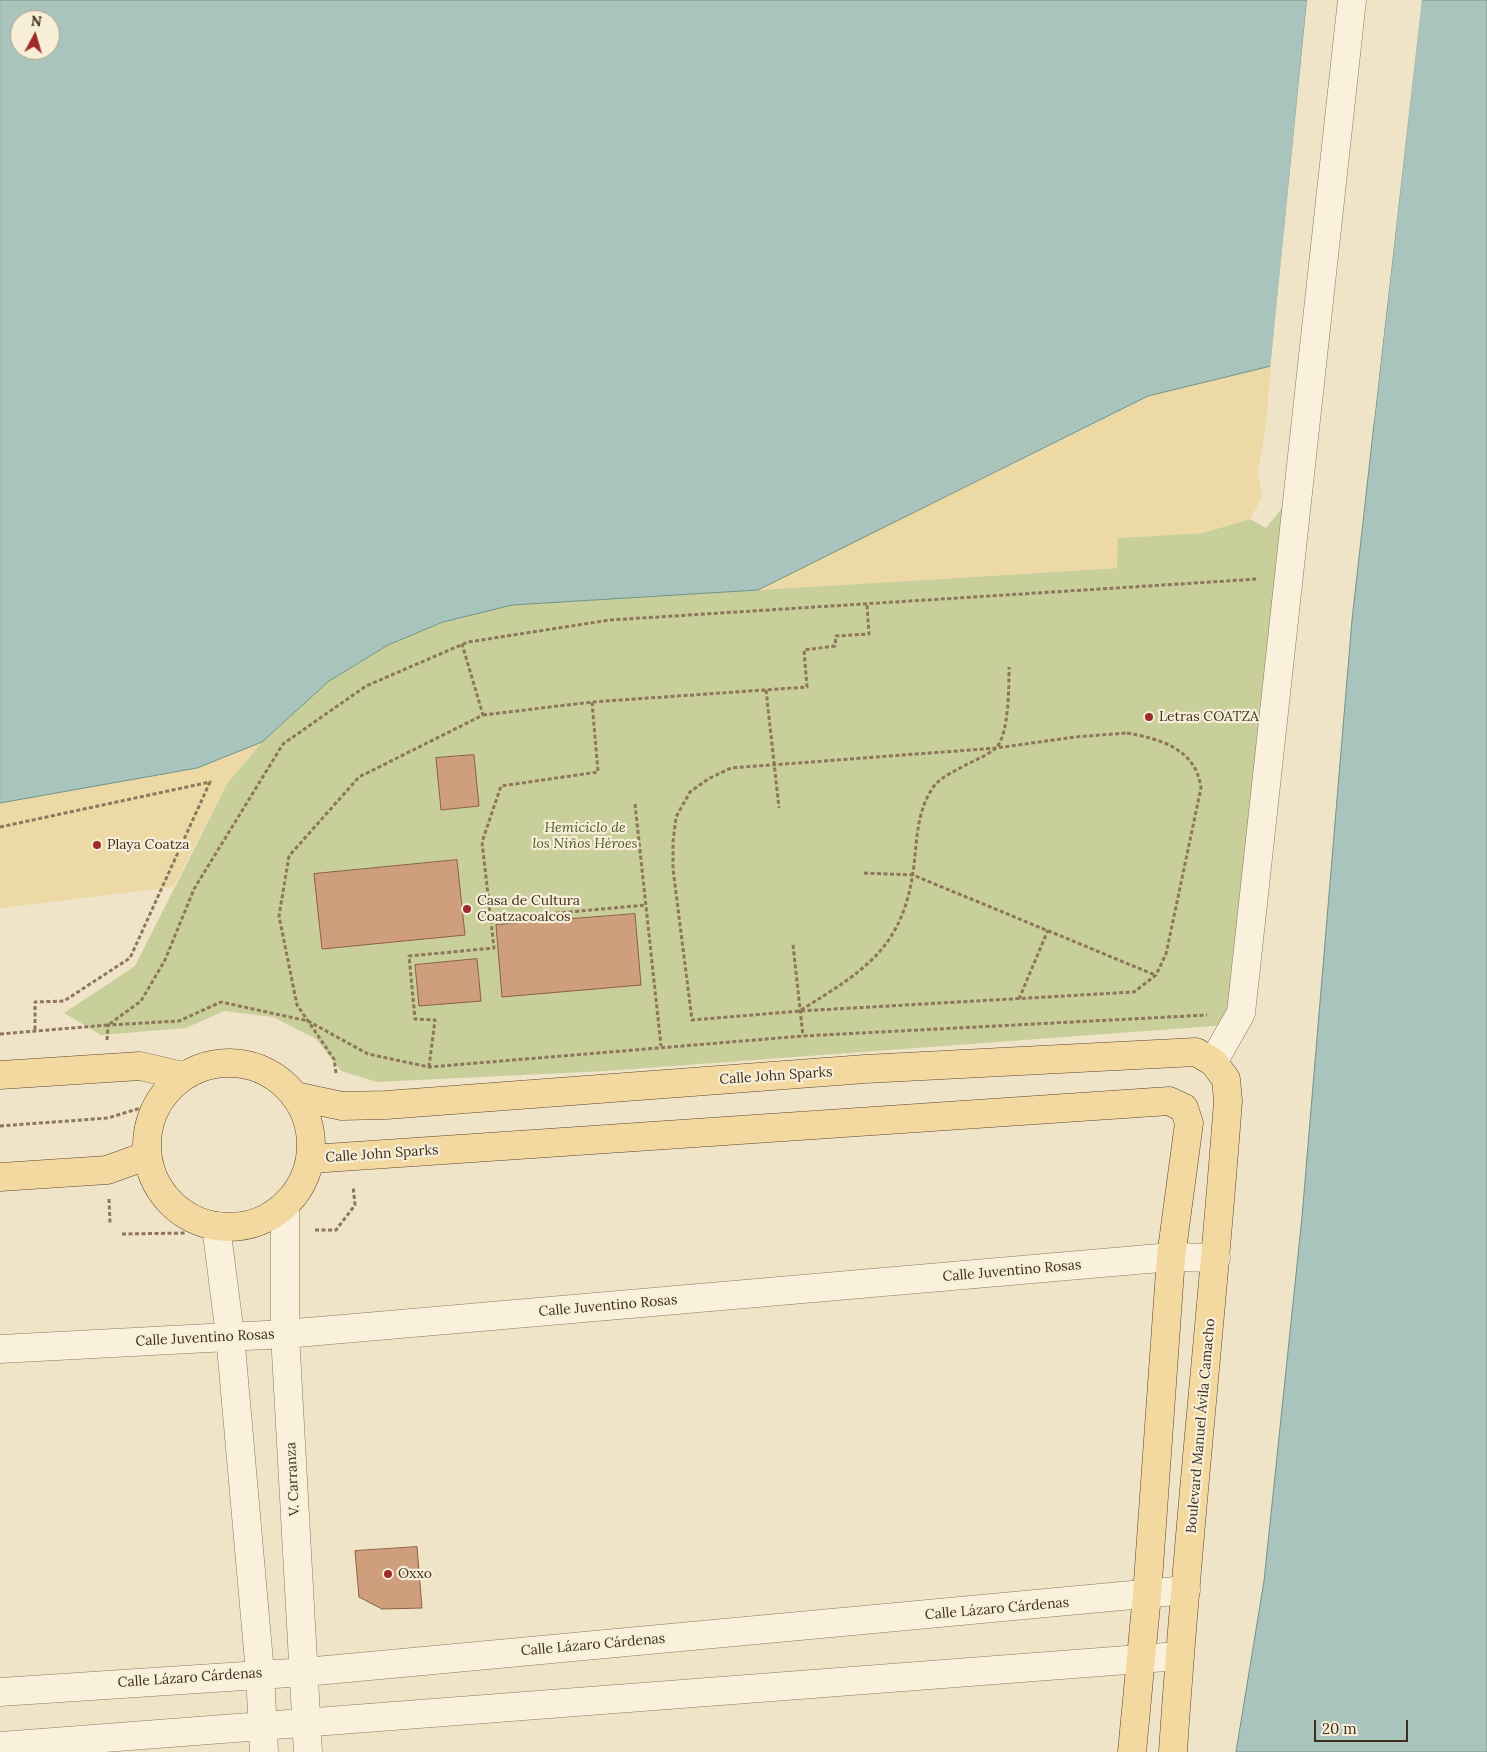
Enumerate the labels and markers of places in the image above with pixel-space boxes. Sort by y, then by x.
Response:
place label: Letras COATZA [1159,709,1259,725]
marker: Letras COATZA [1143,711,1155,723]
place label: Playa Coatza [107,837,189,853]
marker: Playa Coatza [91,839,103,851]
place label: Casa de Cultura Coatzacoalcos [477,893,580,926]
marker: Casa de Cultura Coatzacoalcos [461,903,473,915]
place label: Oxxo [398,1566,432,1582]
marker: Oxxo [382,1568,394,1580]

